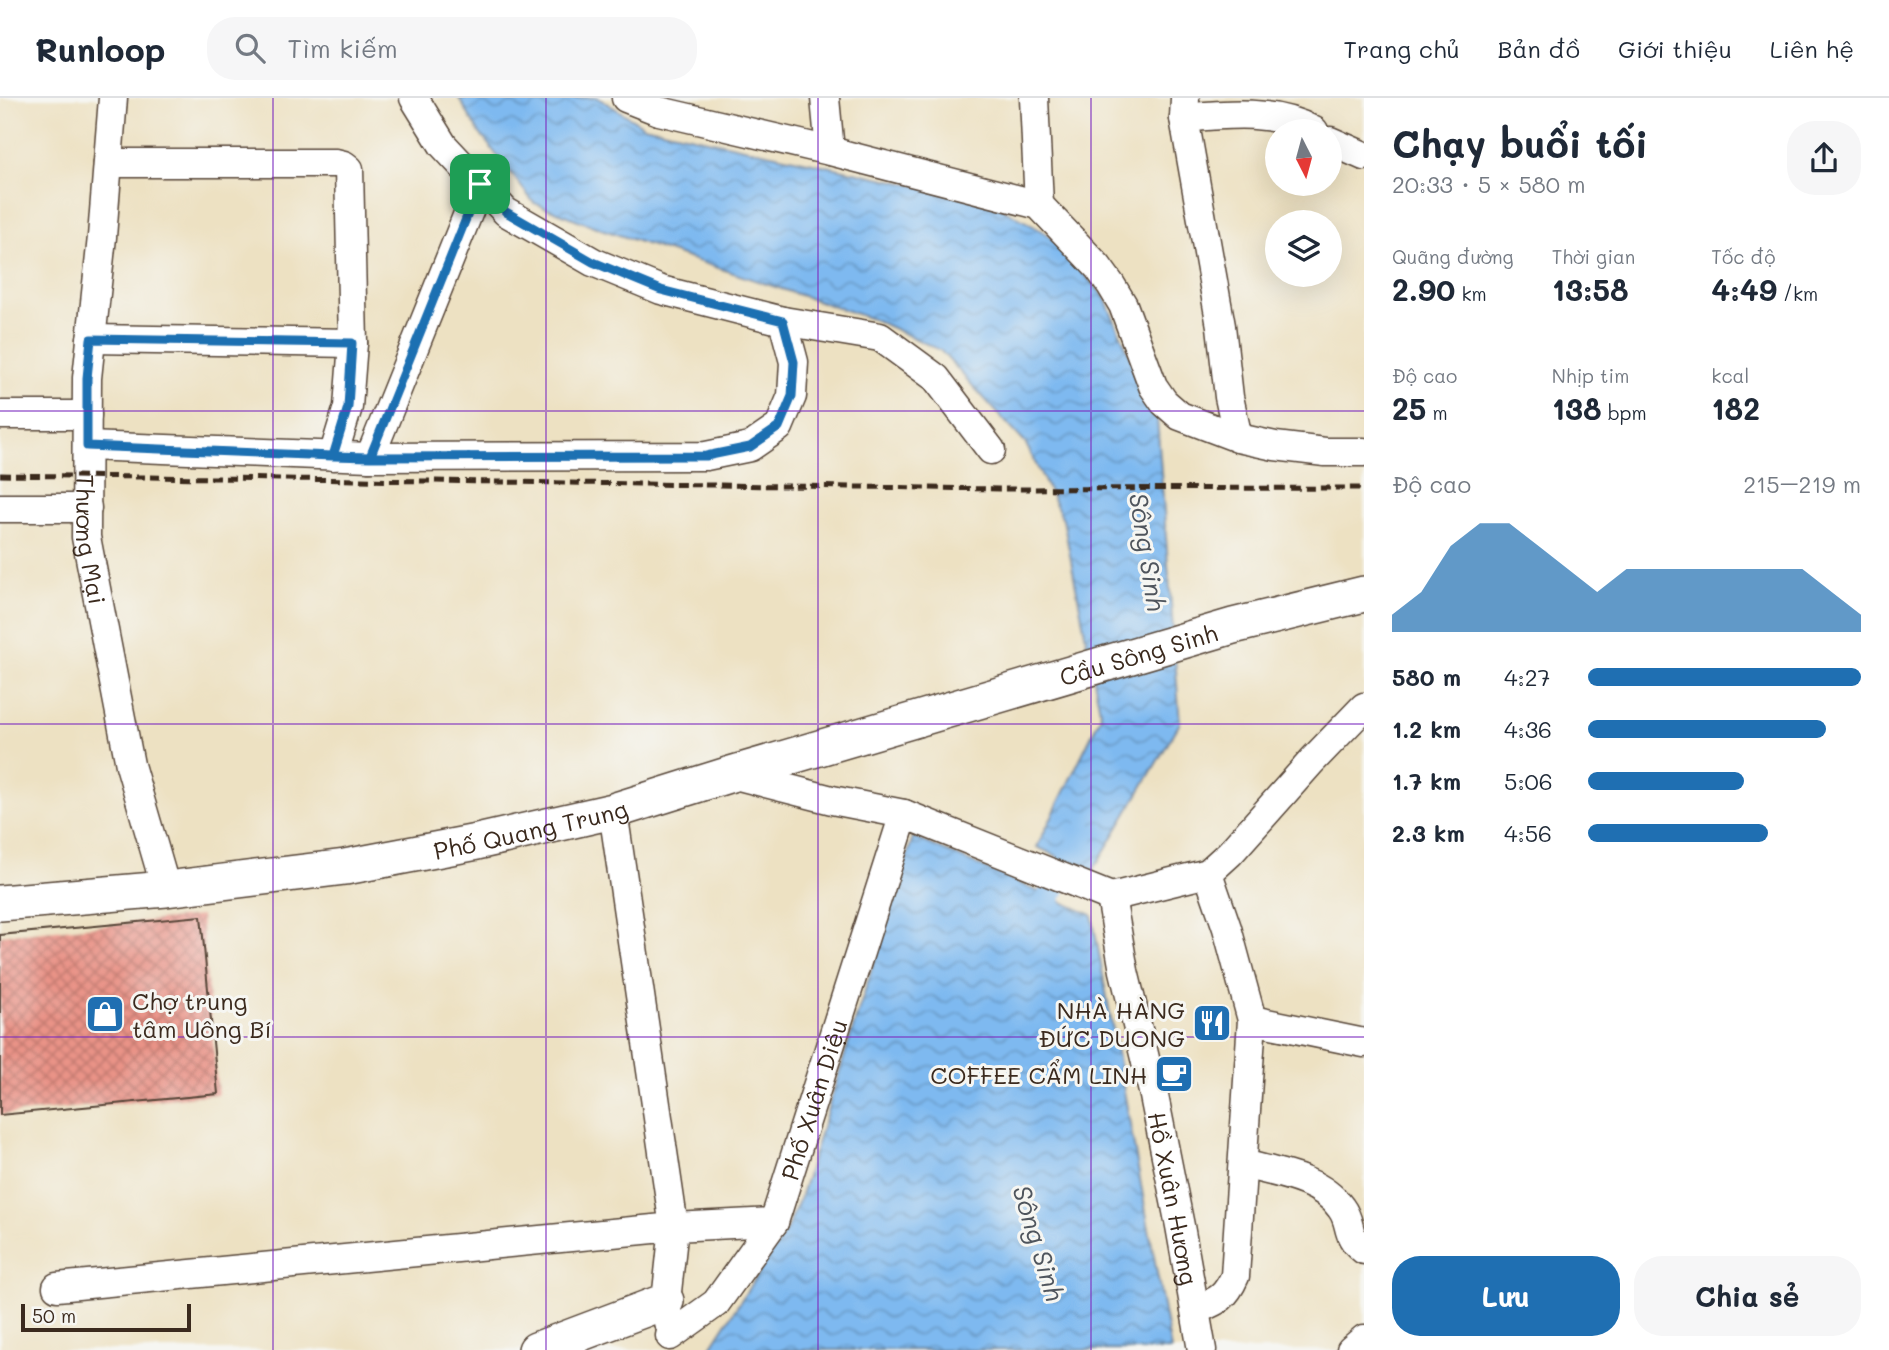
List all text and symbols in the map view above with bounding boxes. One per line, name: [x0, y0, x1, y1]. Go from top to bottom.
search box: [207, 17, 697, 80]
text: Runloop: [35, 27, 165, 70]
icon: search: [231, 29, 269, 67]
text: Tìm kiếm: [287, 31, 398, 65]
text: Trang chủ: [1344, 33, 1460, 64]
text: Bản đồ: [1498, 33, 1580, 64]
text: Giới thiệu: [1618, 33, 1732, 64]
text: Liên hệ: [1770, 33, 1854, 64]
text: Chạy buổi tối: [1392, 118, 1648, 168]
north arrow: [1265, 119, 1342, 196]
map controls: [1265, 119, 1342, 287]
button: share: [1787, 121, 1861, 195]
pin: [450, 154, 510, 214]
icon: arrive: [461, 165, 499, 203]
text: 20:33 · 5 × 580 m: [1392, 169, 1586, 199]
button: layers: [1265, 210, 1342, 287]
text: Quãng đường: [1392, 244, 1514, 269]
text: Thời gian: [1552, 244, 1635, 269]
text: Tốc độ: [1711, 244, 1775, 269]
text: 2.90: [1392, 269, 1455, 309]
text: 13:58: [1552, 269, 1629, 309]
text: 4:49: [1711, 269, 1777, 309]
text: km: [1455, 281, 1487, 306]
text: /km: [1777, 281, 1818, 306]
text: Độ cao: [1392, 363, 1457, 388]
text: Nhịp tim: [1552, 363, 1629, 388]
text: kcal: [1711, 363, 1749, 388]
text: 25: [1392, 388, 1426, 428]
text: 138: [1552, 388, 1602, 428]
text: 182: [1711, 388, 1760, 428]
text: m: [1426, 400, 1448, 425]
text: bpm: [1602, 400, 1647, 425]
text: Độ cao: [1392, 469, 1471, 499]
text: 215–219 m: [1743, 469, 1861, 499]
street label: Thương Mại: [70, 474, 114, 607]
water label: Sông Sinh: [1122, 490, 1174, 614]
street label: Cầu Sông Sinh: [1056, 616, 1221, 692]
text: 580 m: [1392, 662, 1461, 692]
text: 4:27: [1504, 662, 1550, 692]
text: 1.2 km: [1392, 714, 1461, 744]
text: 4:36: [1504, 714, 1552, 744]
text: 1.7 km: [1392, 766, 1461, 796]
text: 5:06: [1504, 766, 1553, 796]
street label: Phố Quang Trung: [431, 792, 631, 865]
text: 2.3 km: [1392, 818, 1465, 848]
text: 4:56: [1504, 818, 1552, 848]
place label: Chợ trung tâm Uông Bí: [132, 985, 272, 1044]
shop icon: Chợ trung tâm Uông Bí: [84, 993, 126, 1035]
place label: NHÀ HÀNG ĐỨC DUONG: [1038, 994, 1185, 1053]
restaurant icon: NHÀ HÀNG ĐỨC DUONG: [1191, 1002, 1233, 1044]
street label: Phố Xuân Diệu: [773, 1015, 853, 1184]
cafe icon: COFFEE CẨM LINH: [1153, 1053, 1195, 1095]
place label: COFFEE CẨM LINH: [930, 1059, 1147, 1090]
street label: Hồ Xuân Hương: [1142, 1109, 1206, 1287]
water label: Sông Sinh: [1005, 1181, 1073, 1305]
button: Lưu: [1392, 1256, 1620, 1336]
button: Chia sẻ: [1634, 1256, 1861, 1336]
scale bar: [21, 1301, 191, 1333]
text: 50 m: [32, 1303, 76, 1328]

